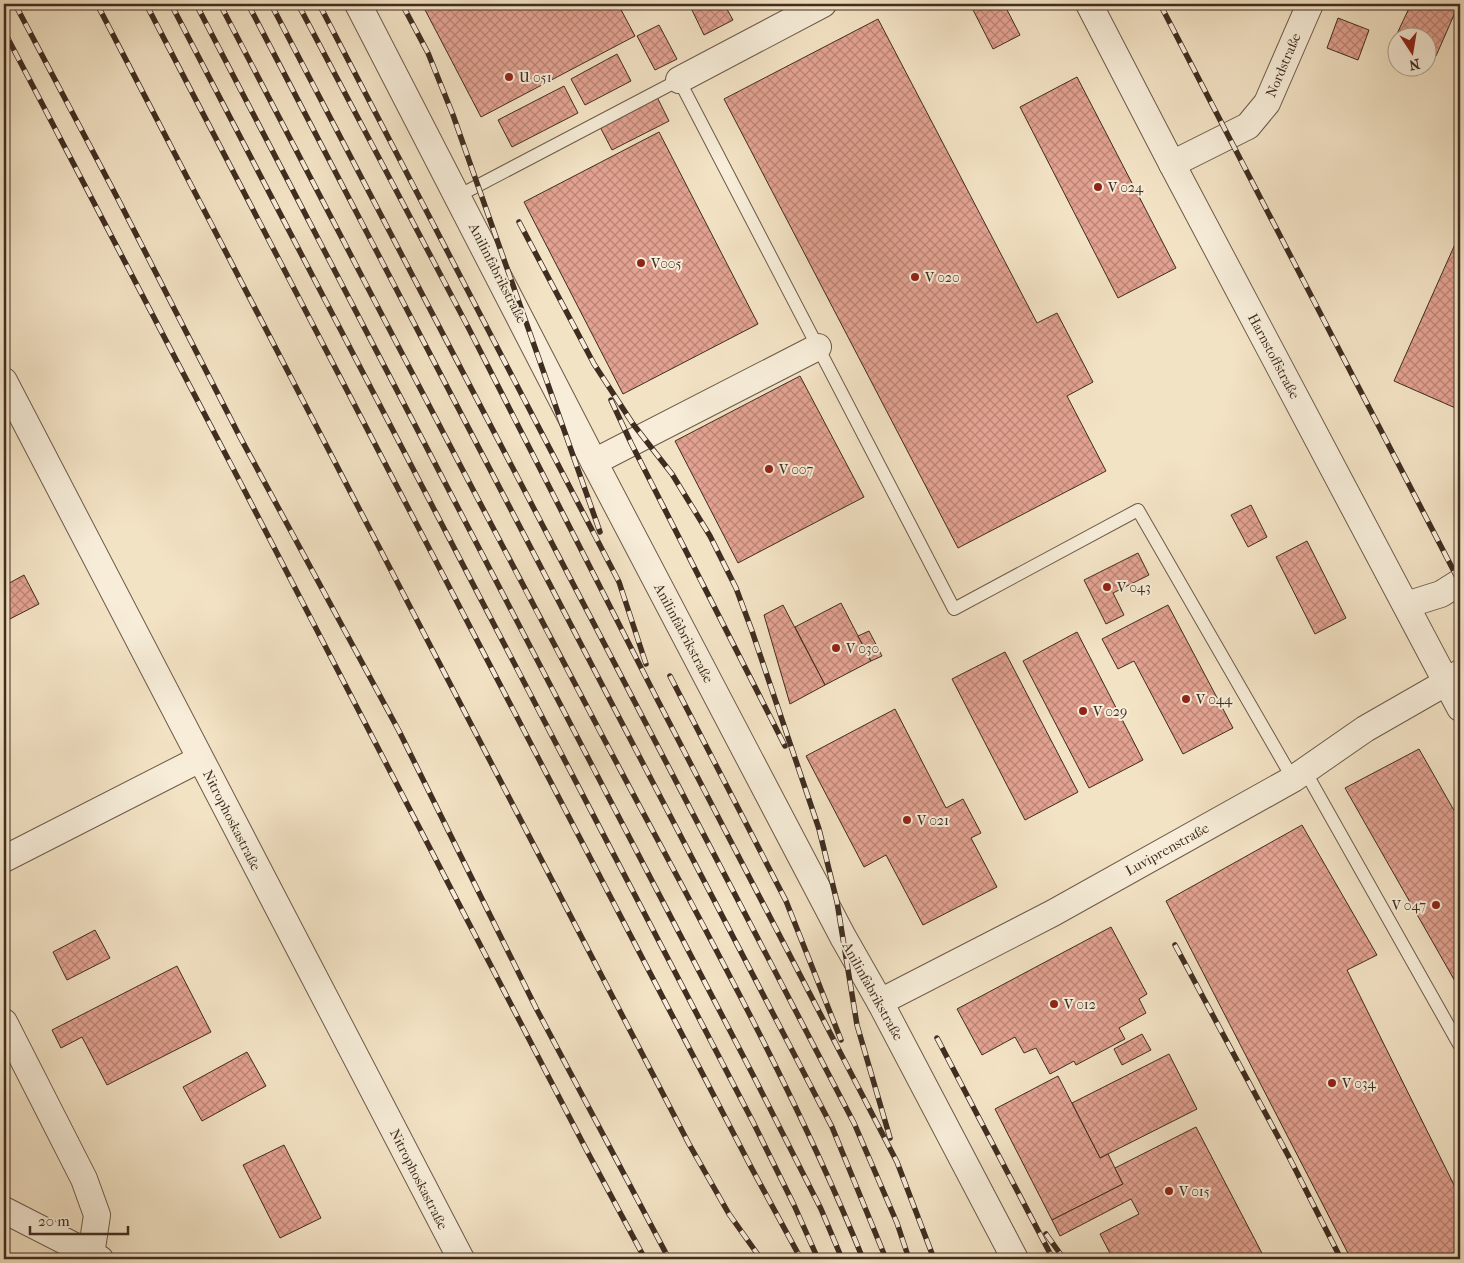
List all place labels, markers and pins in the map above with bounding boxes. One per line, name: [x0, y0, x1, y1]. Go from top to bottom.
place label: U 051: [519, 69, 552, 86]
marker: U 051: [503, 71, 515, 83]
place label: V 024: [1107, 179, 1144, 196]
marker: V 024: [1092, 181, 1104, 193]
place label: V005: [650, 255, 682, 272]
marker: V005: [635, 257, 647, 269]
place label: V 020: [924, 269, 960, 286]
marker: V 020: [909, 271, 921, 283]
place label: V 007: [778, 461, 814, 478]
marker: V 007: [763, 463, 775, 475]
place label: V 043: [1116, 579, 1151, 596]
marker: V 043: [1101, 581, 1113, 593]
place label: V 030: [845, 640, 879, 657]
marker: V 030: [830, 642, 842, 654]
place label: V 044: [1195, 691, 1233, 708]
marker: V 044: [1180, 693, 1192, 705]
place label: V 029: [1092, 703, 1127, 720]
marker: V 029: [1077, 705, 1089, 717]
place label: V 021: [916, 812, 949, 829]
marker: V 021: [901, 814, 913, 826]
place label: V 047: [1391, 897, 1426, 914]
marker: V 047: [1430, 899, 1442, 911]
place label: V 012: [1063, 996, 1096, 1013]
marker: V 012: [1048, 998, 1060, 1010]
place label: V 034: [1341, 1075, 1377, 1092]
marker: V 034: [1326, 1077, 1338, 1089]
place label: V 015: [1178, 1183, 1210, 1200]
marker: V 015: [1163, 1185, 1175, 1197]

